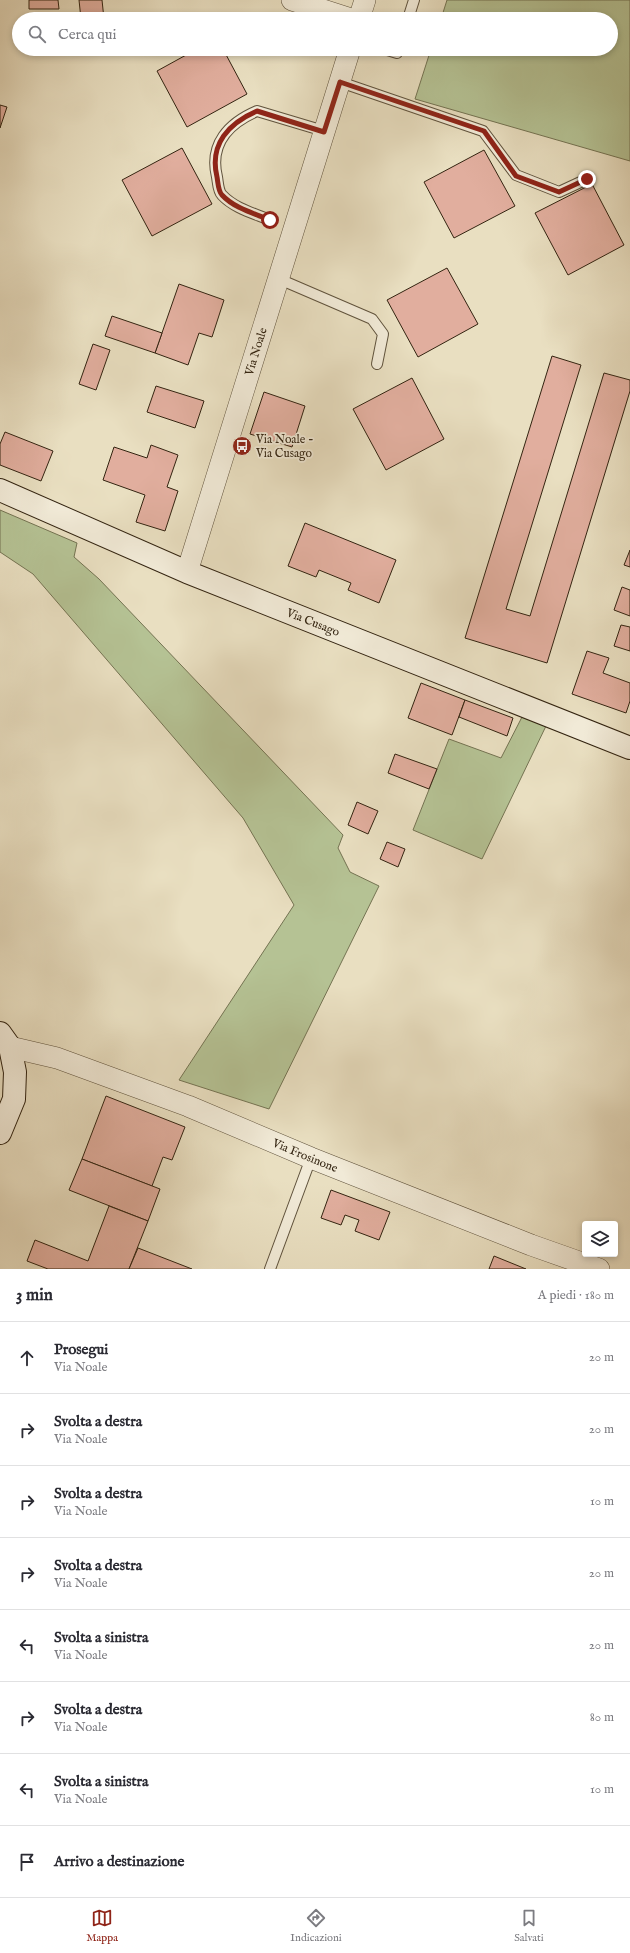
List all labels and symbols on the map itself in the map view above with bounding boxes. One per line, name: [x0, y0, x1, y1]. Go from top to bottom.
route end: [578, 170, 596, 188]
route start: [261, 211, 279, 229]
street label: Via Noale: [241, 325, 271, 378]
place label: Via Noale - Via Cusago: [255, 432, 314, 461]
bus stop icon: Via Noale - Via Cusago: [231, 435, 253, 457]
street label: Via Cusago: [283, 605, 342, 640]
street label: Via Frosinone: [269, 1135, 340, 1176]

